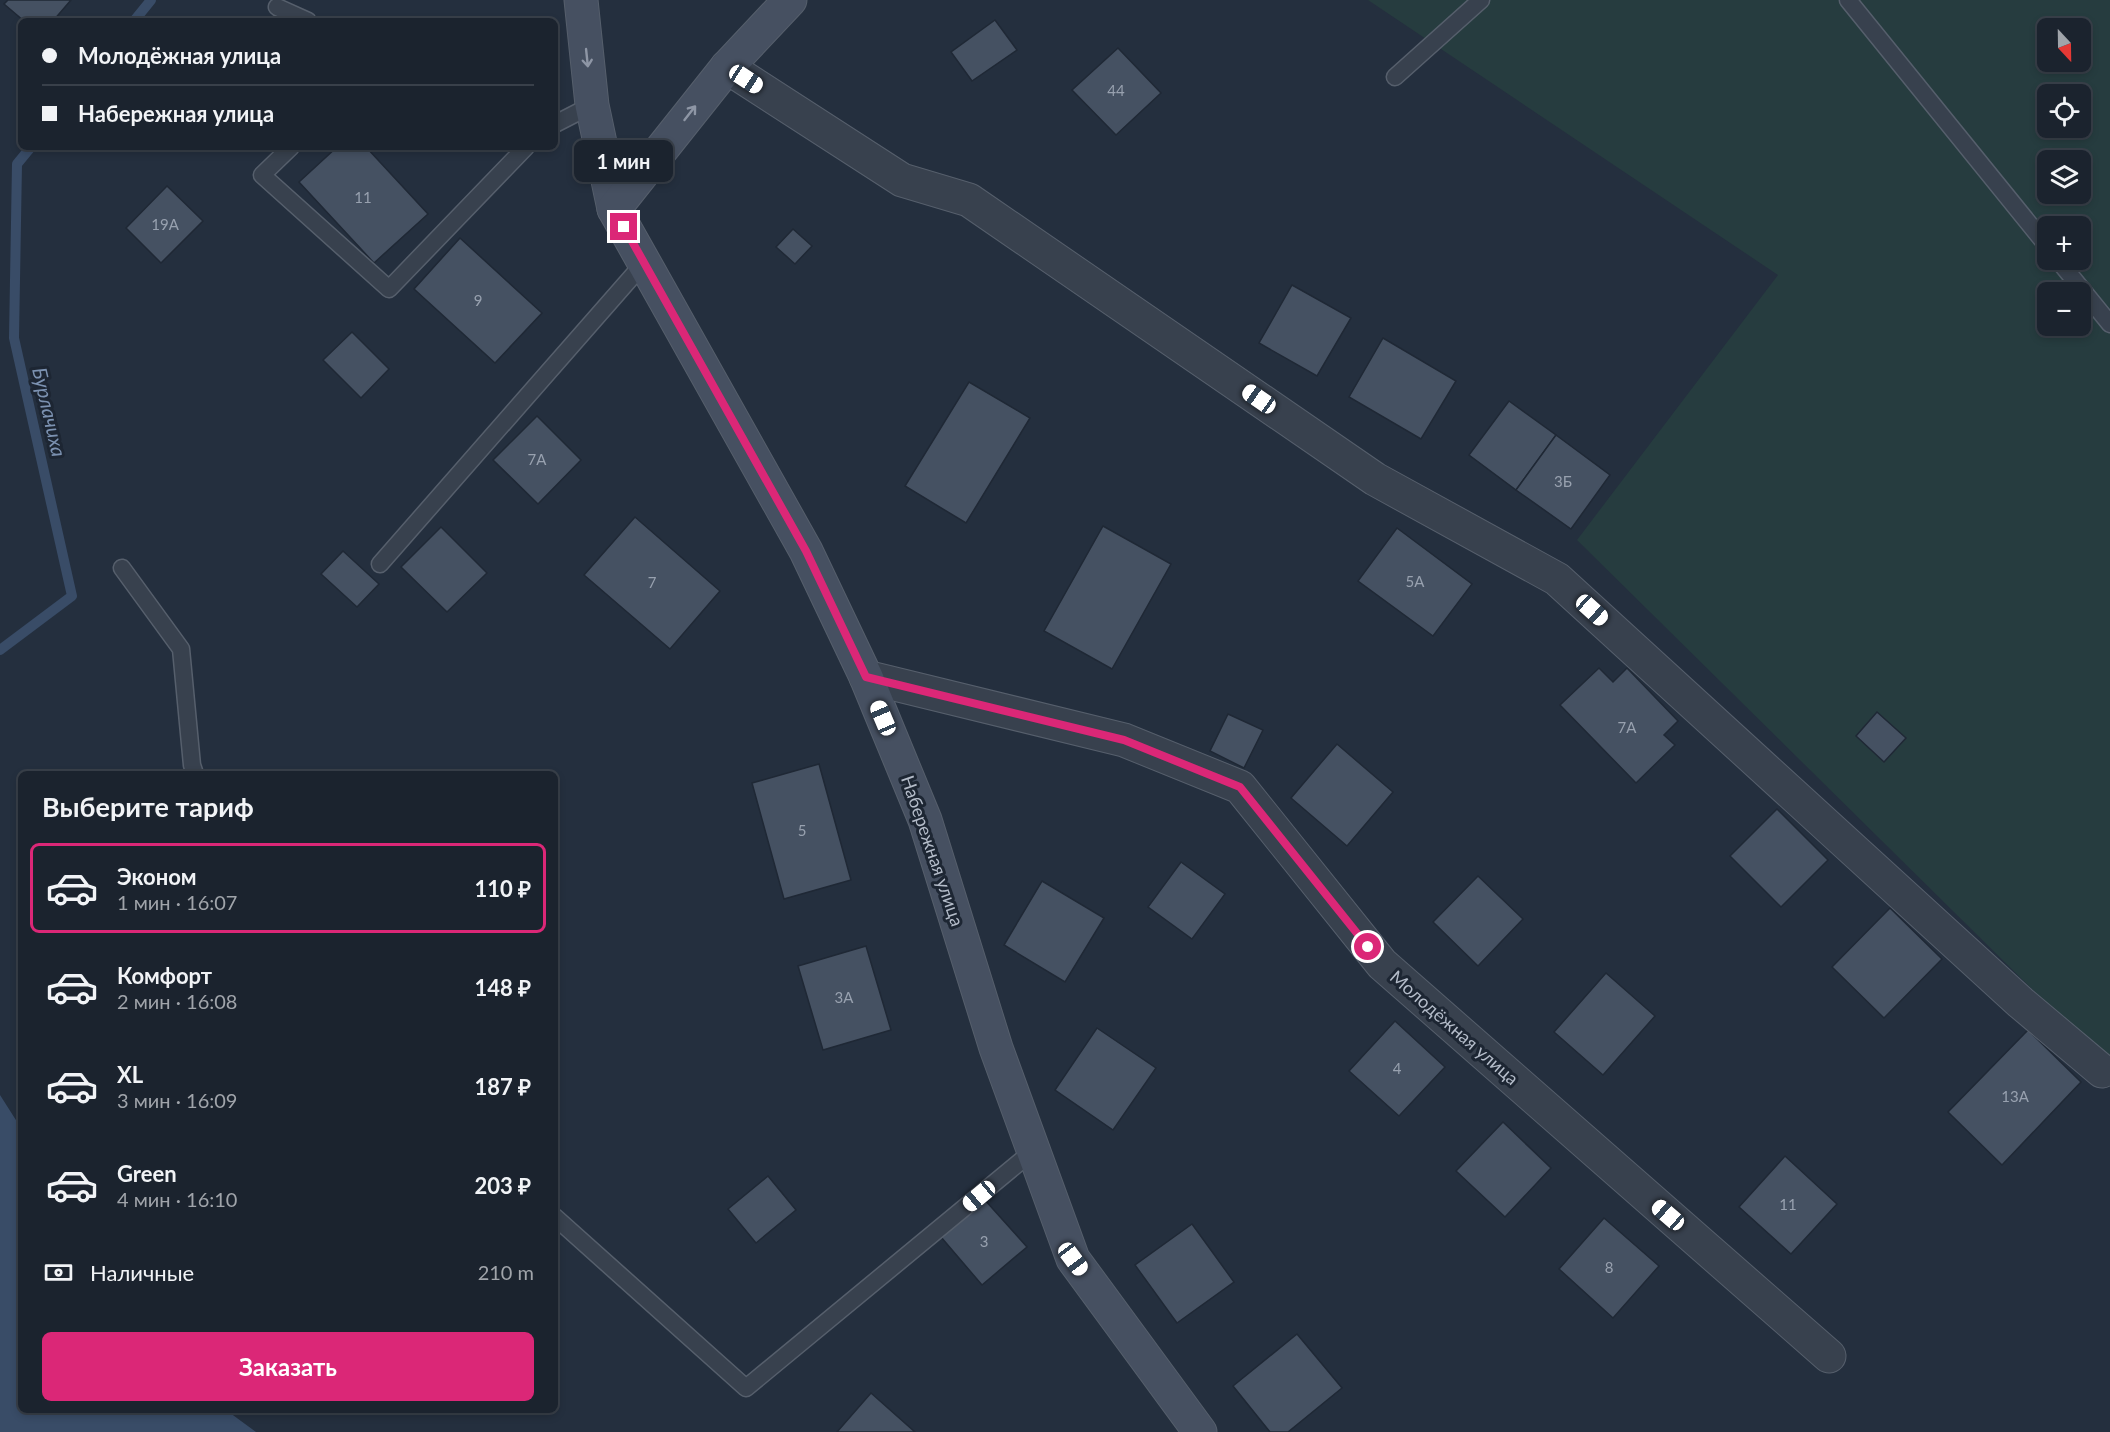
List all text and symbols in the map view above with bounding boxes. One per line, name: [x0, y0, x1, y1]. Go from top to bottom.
north arrow: [2037, 18, 2091, 72]
map controls: [2037, 18, 2091, 336]
text: Молодёжная улица: [78, 42, 281, 69]
one-way arrow: [582, 48, 593, 68]
car: [726, 62, 766, 96]
house number: 44: [1107, 81, 1125, 99]
button: locate: [2037, 84, 2091, 138]
text: Набережная улица: [78, 100, 274, 127]
one-way arrow: [683, 106, 696, 122]
callout: 1 мин: [574, 140, 674, 182]
text: 1 мин: [597, 149, 650, 173]
button: layers: [2037, 150, 2091, 204]
house number: 11: [354, 188, 372, 206]
route end: [610, 213, 637, 240]
house number: 19А: [151, 215, 180, 233]
button: +: [2037, 216, 2091, 270]
button: −: [2037, 282, 2091, 336]
house number: 9: [474, 291, 482, 309]
water label: Бурлачиха: [28, 365, 72, 459]
car: [1239, 381, 1279, 417]
house number: 7А: [528, 450, 547, 468]
house number: 3Б: [1554, 472, 1572, 490]
house number: 5А: [1406, 572, 1425, 590]
house number: 7: [648, 573, 657, 591]
car: [1573, 591, 1611, 629]
car: [868, 698, 898, 738]
house number: 7А: [1618, 718, 1637, 736]
street label: Набережная улица: [897, 772, 969, 929]
text: Выберите тариф: [42, 790, 254, 823]
house number: 5: [798, 821, 806, 839]
icon: car: [45, 861, 99, 915]
text: Эконом: [117, 863, 197, 890]
text: 110 ₽: [475, 875, 531, 902]
text: 1 мин · 16:07: [117, 890, 237, 914]
route start: [1354, 933, 1381, 960]
icon: car: [45, 960, 99, 1014]
text: Комфорт: [117, 962, 212, 989]
street label: Молодёжная улица: [1386, 965, 1523, 1089]
text: 148 ₽: [475, 974, 531, 1001]
house number: 3А: [835, 988, 854, 1006]
text: 2 мин · 16:08: [117, 989, 237, 1013]
icon: car: [45, 1059, 99, 1113]
house number: 4: [1393, 1059, 1402, 1077]
text: XL: [117, 1061, 143, 1088]
text: 187 ₽: [475, 1073, 531, 1100]
house number: 13А: [2001, 1087, 2030, 1105]
text: 3 мин · 16:09: [117, 1088, 237, 1112]
icon: car: [45, 1158, 99, 1212]
text: Green: [117, 1160, 177, 1187]
text: 203 ₽: [475, 1172, 531, 1199]
car: [959, 1178, 999, 1214]
text: 4 мин · 16:10: [117, 1187, 237, 1211]
house number: 11: [1779, 1195, 1797, 1213]
car: [1649, 1196, 1687, 1234]
house number: 3: [980, 1232, 988, 1250]
car: [1055, 1239, 1091, 1279]
icon: cash: [42, 1256, 75, 1289]
house number: 8: [1605, 1258, 1613, 1276]
text: Наличные: [90, 1259, 194, 1286]
text: 210 m: [478, 1260, 534, 1284]
button: Заказать: [42, 1332, 534, 1401]

